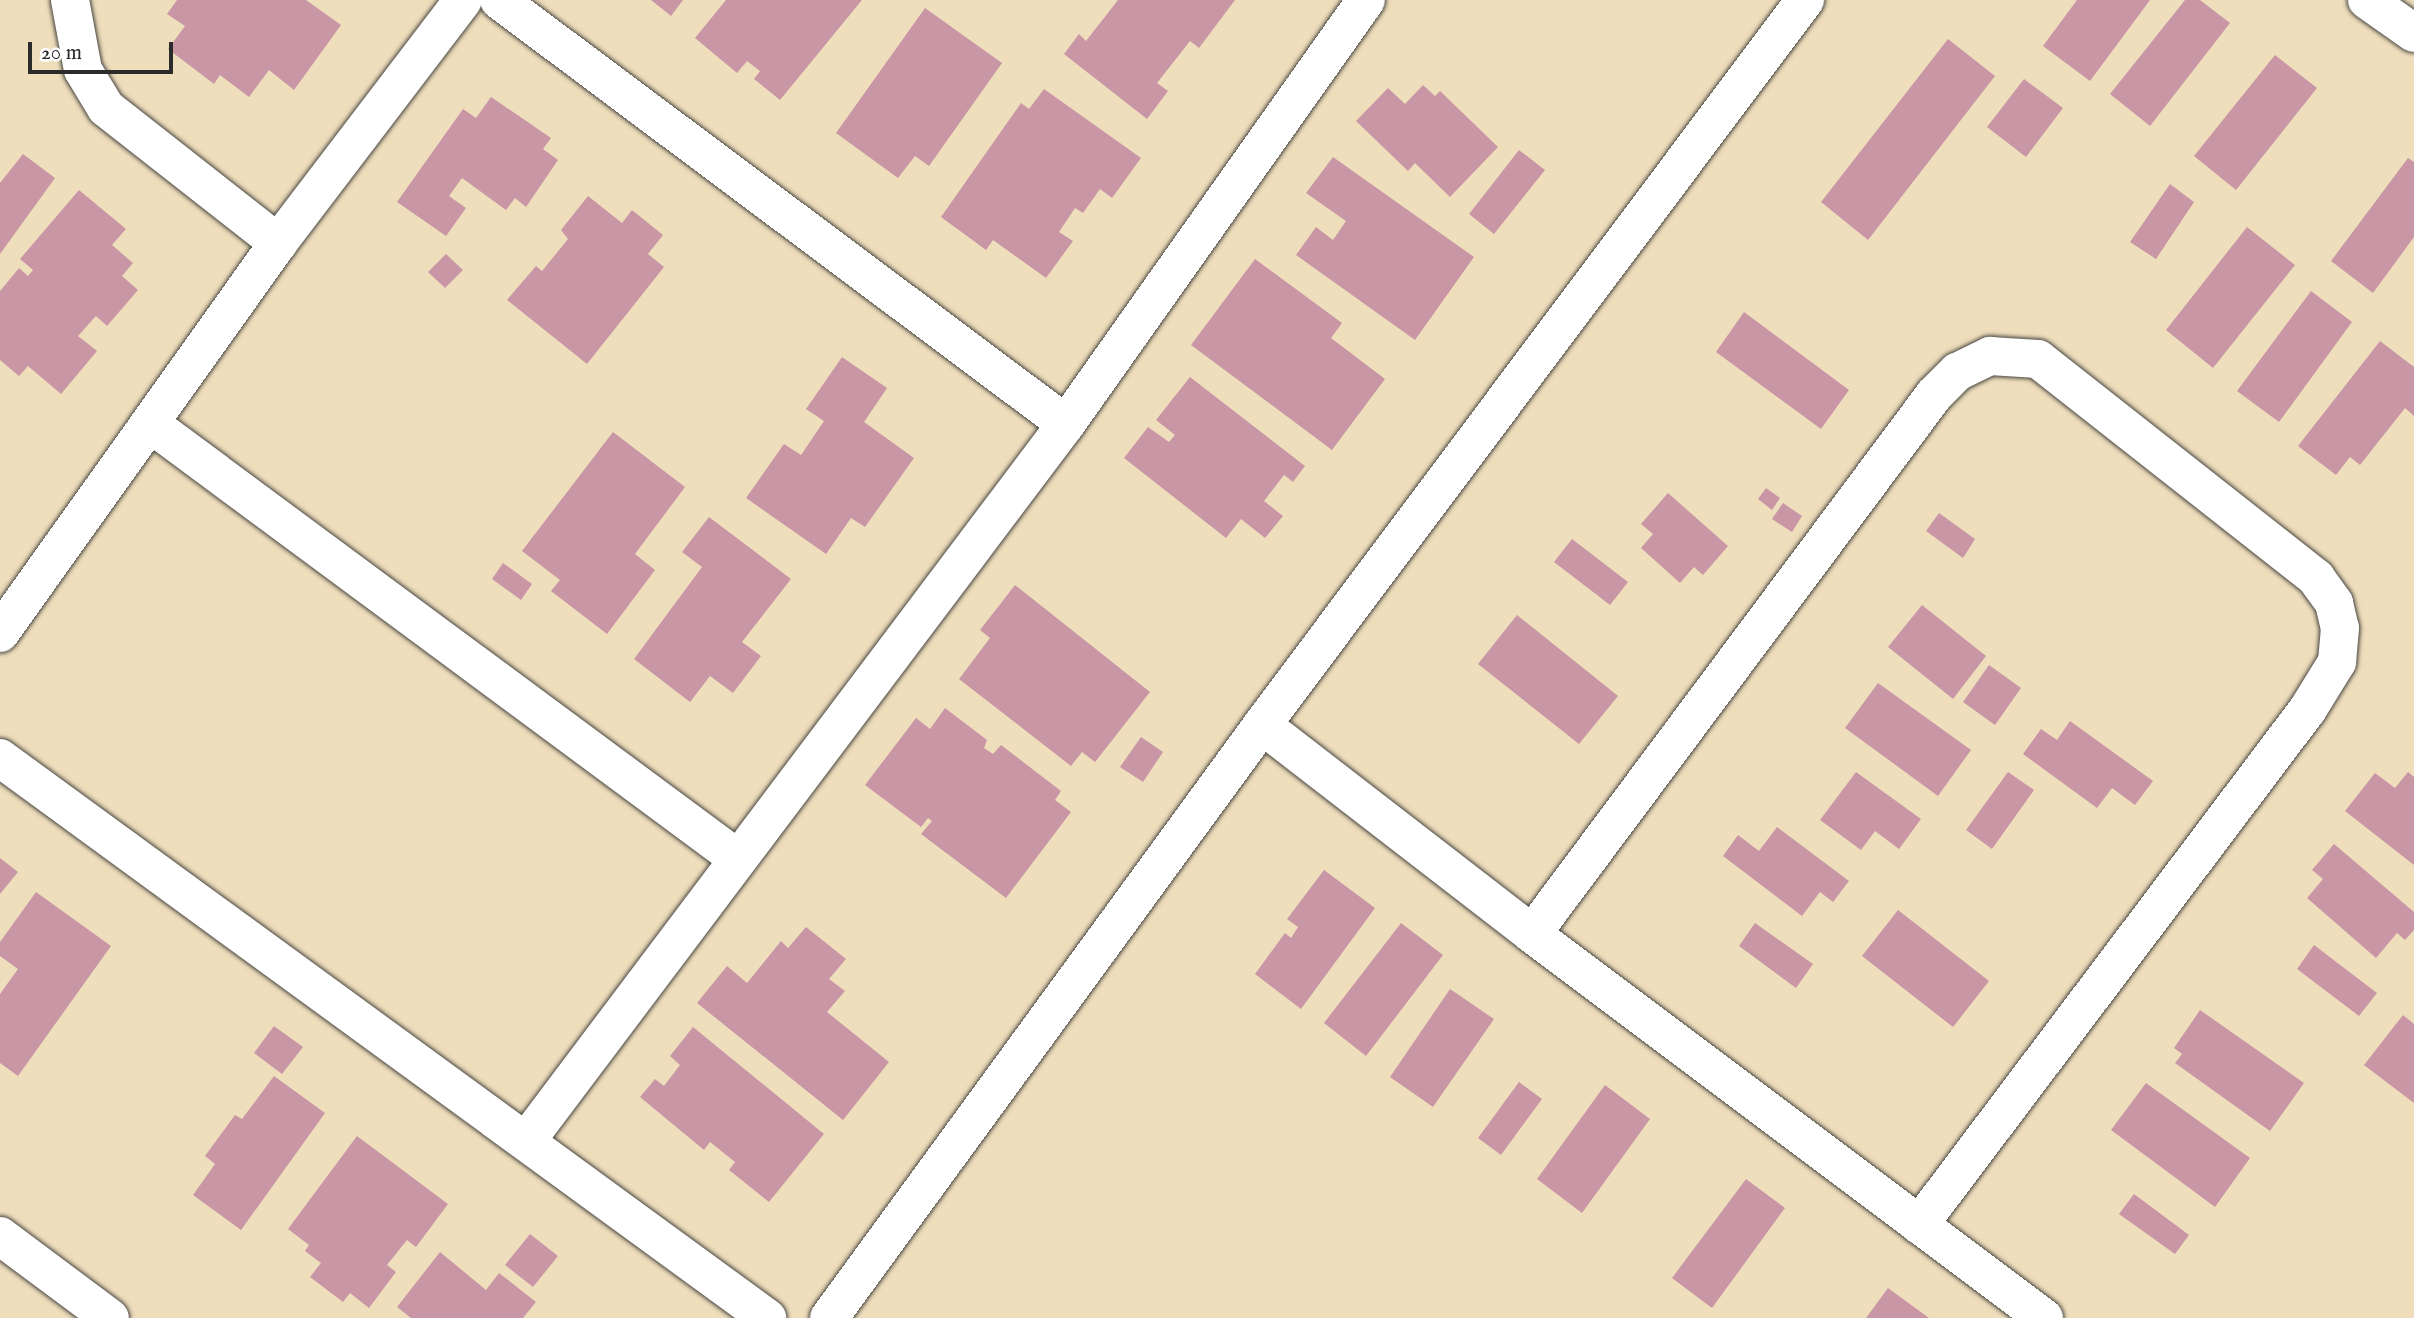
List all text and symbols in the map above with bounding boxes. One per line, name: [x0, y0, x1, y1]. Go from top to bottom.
scale bar: [32, 28, 177, 72]
text: 20 m: [41, 40, 82, 67]

